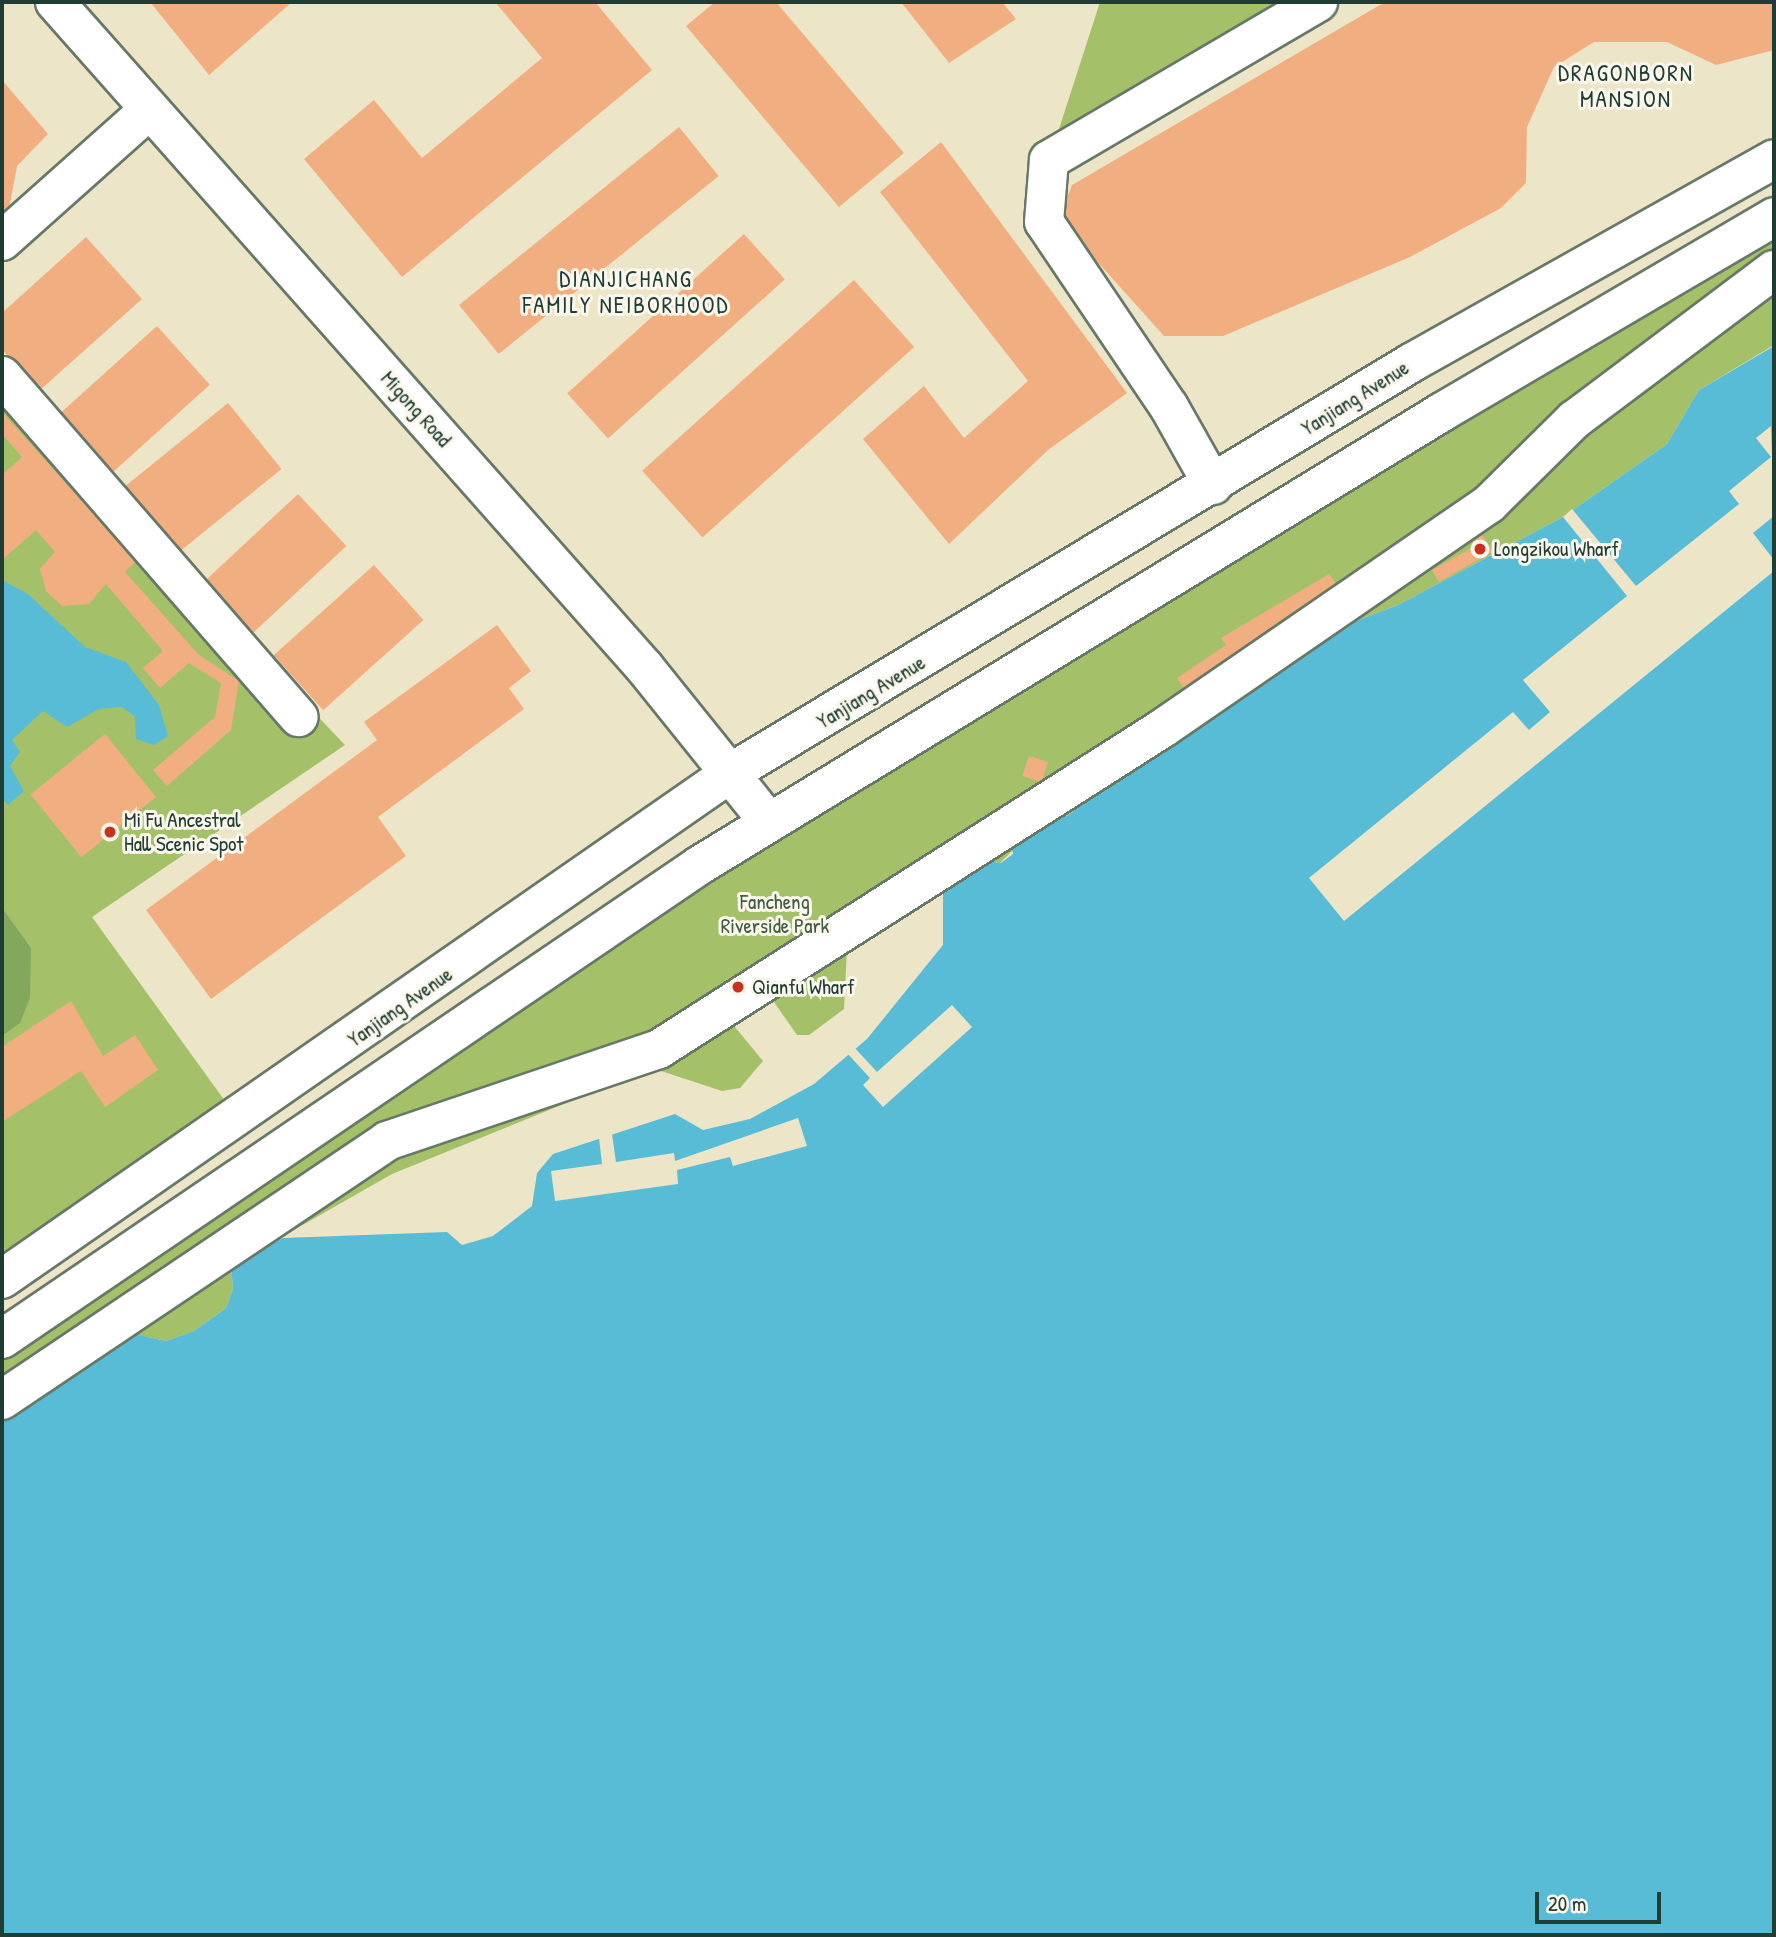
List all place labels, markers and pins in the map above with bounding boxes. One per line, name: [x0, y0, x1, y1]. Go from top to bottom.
place label: Longzikou Wharf: [1494, 536, 1619, 562]
marker: Longzikou Wharf: [1472, 541, 1488, 557]
place label: Mi Fu Ancestral Hall Scenic Spot: [124, 807, 244, 857]
marker: Mi Fu Ancestral Hall Scenic Spot: [102, 824, 118, 840]
place label: Qianfu Wharf: [752, 974, 855, 1000]
marker: Qianfu Wharf: [730, 979, 746, 995]

